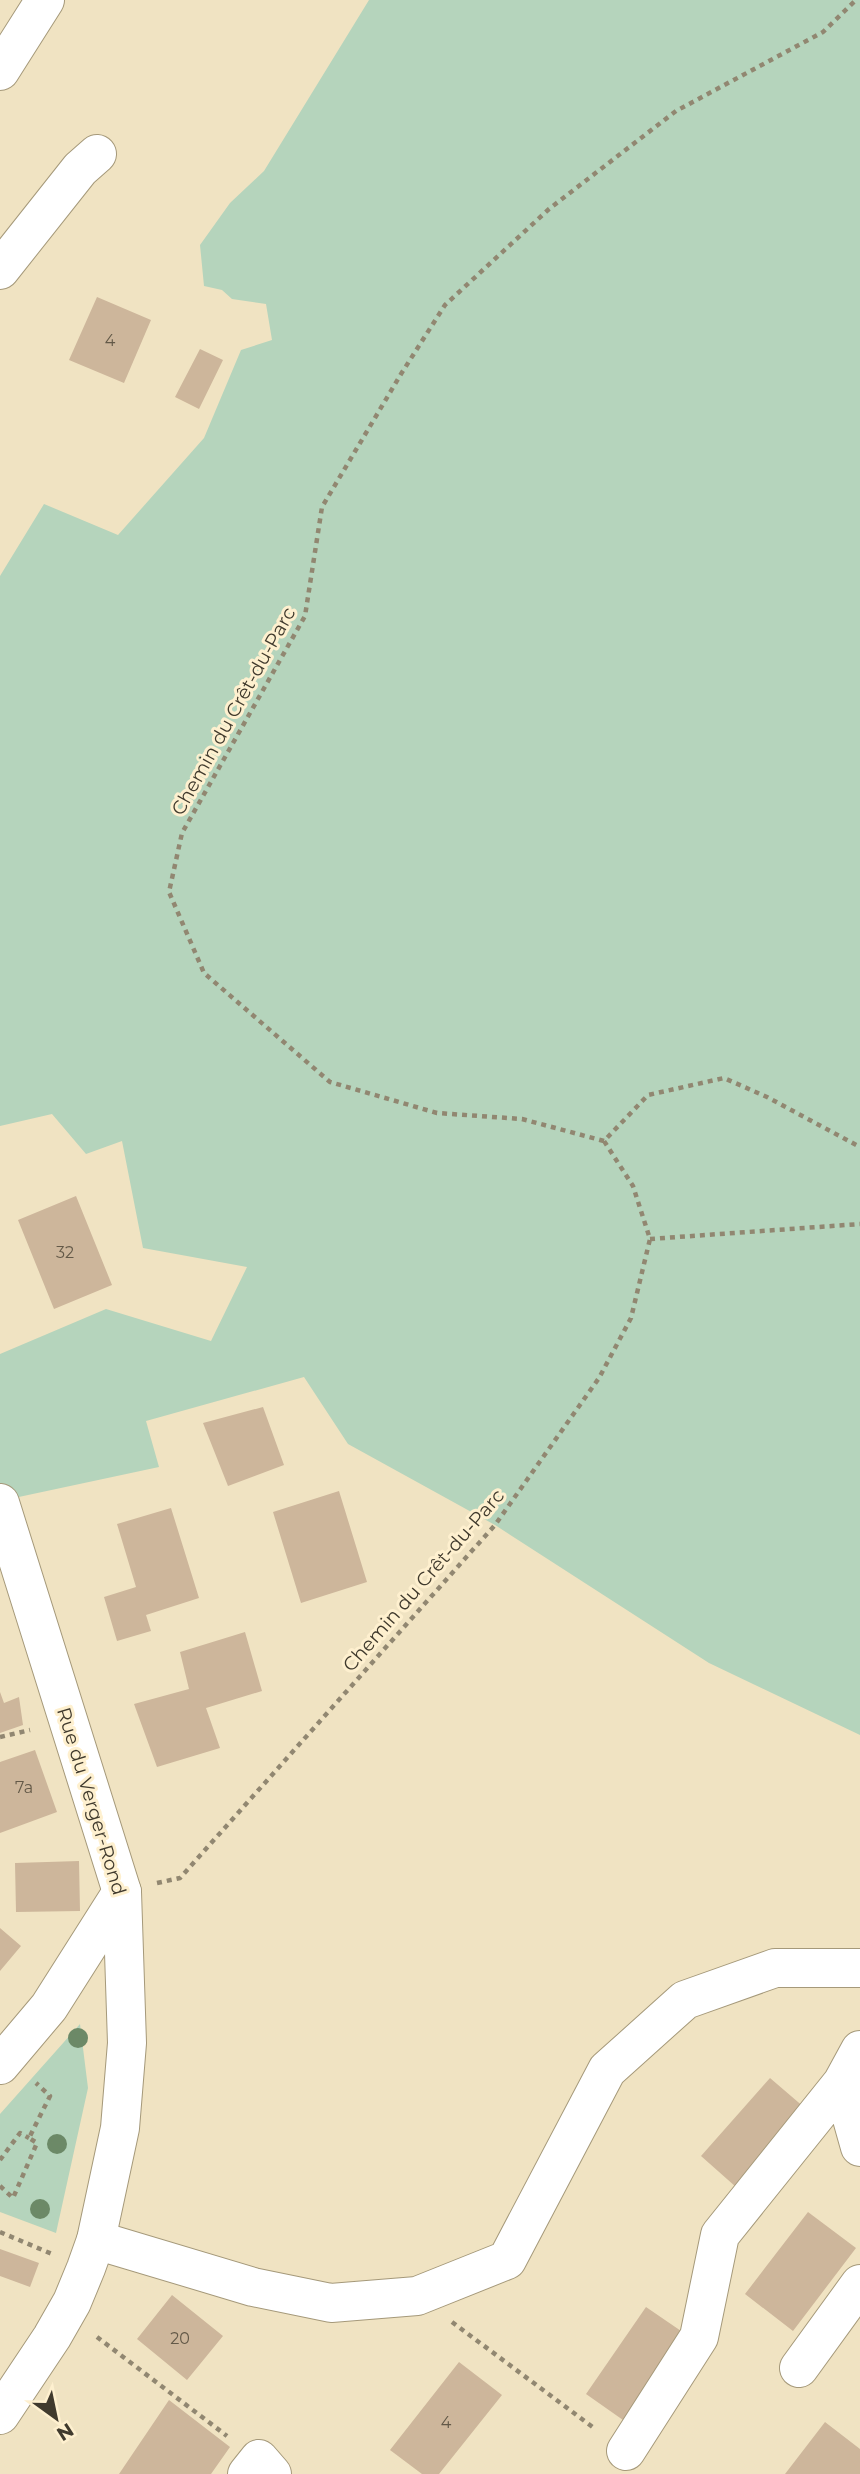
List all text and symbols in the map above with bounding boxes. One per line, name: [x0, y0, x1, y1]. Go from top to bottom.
house number: 4: [105, 331, 116, 350]
street label: Chemin du Crêt-du-Parc: [167, 603, 300, 819]
house number: 32: [56, 1243, 74, 1262]
street label: Chemin du Crêt-du-Parc: [338, 1484, 509, 1676]
street label: Rue du Verger-Rond: [52, 1704, 131, 1898]
house number: 7a: [15, 1778, 33, 1797]
house number: 20: [170, 2329, 190, 2348]
north arrow: [21, 2383, 91, 2453]
house number: 4: [441, 2413, 452, 2432]
text: N: [52, 2418, 78, 2446]

